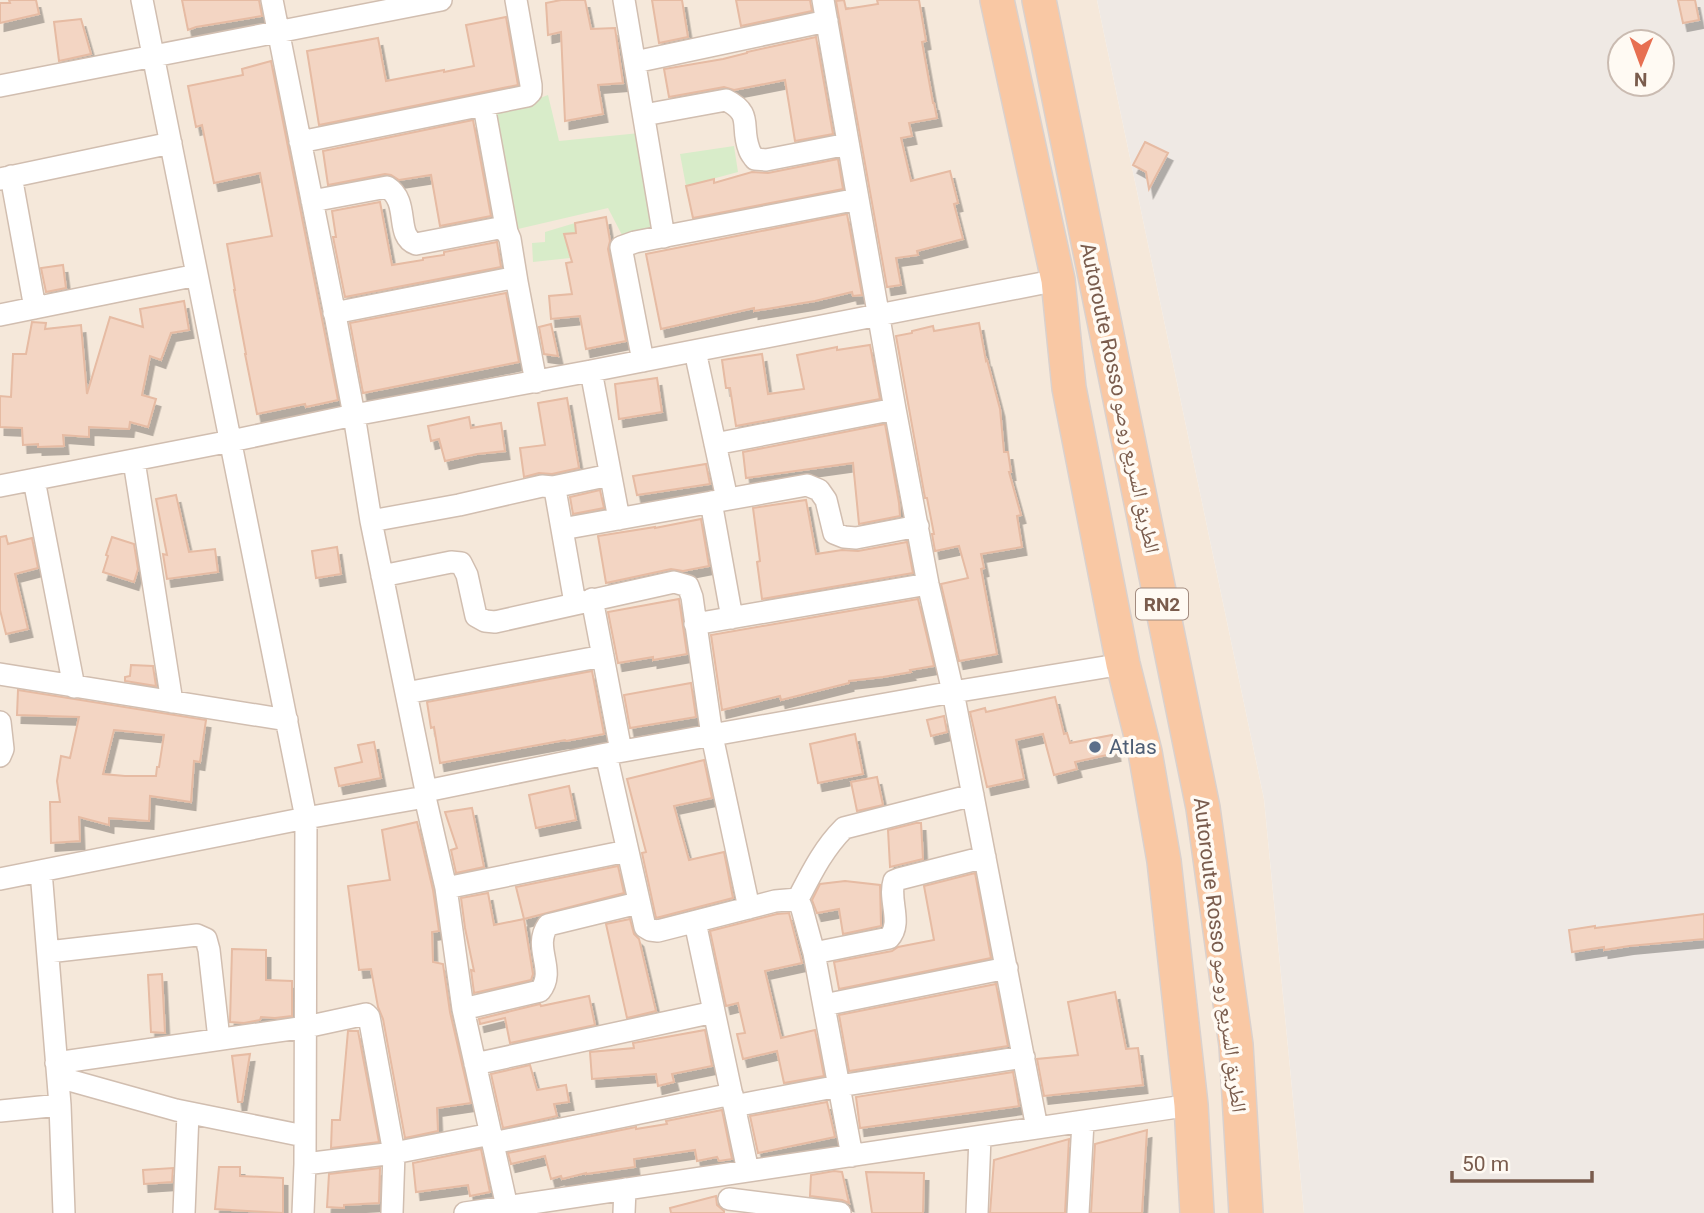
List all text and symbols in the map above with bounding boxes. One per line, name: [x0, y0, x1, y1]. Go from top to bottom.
north arrow: [1606, 28, 1676, 98]
text: N: [1634, 68, 1648, 91]
street label: Autoroute Rosso الطريق السريع روصو: [1074, 241, 1165, 556]
road number: RN2: [1136, 589, 1188, 620]
place label: Atlas: [1109, 735, 1157, 759]
marker: Atlas: [1087, 739, 1103, 755]
street label: Autoroute Rosso الطريق السريع روصو: [1188, 796, 1251, 1114]
scale bar: [1452, 1140, 1592, 1184]
text: 50 m: [1462, 1152, 1509, 1176]

